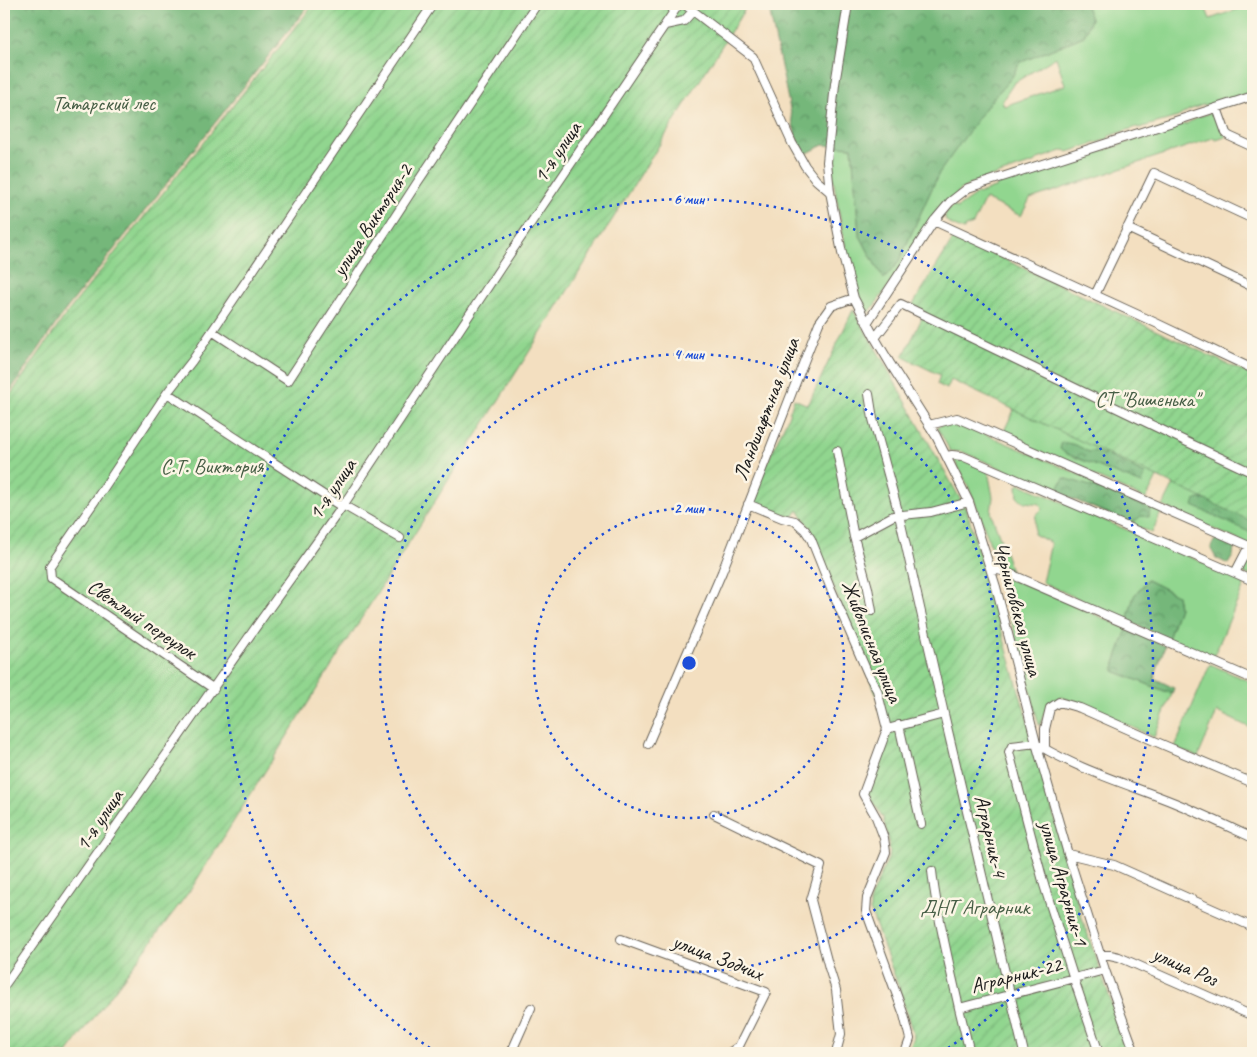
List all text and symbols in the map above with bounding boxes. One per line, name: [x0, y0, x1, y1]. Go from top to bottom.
park label: Татарский лес: [53, 90, 157, 116]
street label: 1-я улица: [527, 115, 588, 188]
street label: улица Виктория-2: [325, 158, 419, 283]
text: 6 мин: [674, 190, 706, 209]
street label: Ландшафтная улица: [727, 332, 806, 484]
text: 4 мин: [674, 345, 706, 364]
park label: СТ "Вишенька": [1095, 386, 1203, 412]
street label: 1-я улица: [302, 452, 363, 525]
park label: С.Т. Виктория: [161, 453, 265, 479]
text: 2 мин: [674, 499, 706, 518]
street label: Черниговская улица: [988, 539, 1049, 680]
street label: Светлый переулок: [83, 573, 203, 666]
street label: Живописная улица: [836, 576, 909, 707]
centre of rings: [680, 654, 698, 672]
street label: 1-я улица: [69, 783, 130, 856]
street label: Аграрник-4: [969, 792, 1014, 882]
street label: улица Аграрник-1: [1033, 816, 1095, 950]
park label: ДНТ Аграрник: [921, 894, 1032, 920]
street label: улица Зодчих: [667, 927, 768, 987]
street label: улица Роз: [1147, 940, 1223, 993]
street label: Аграрник-22: [968, 951, 1066, 999]

